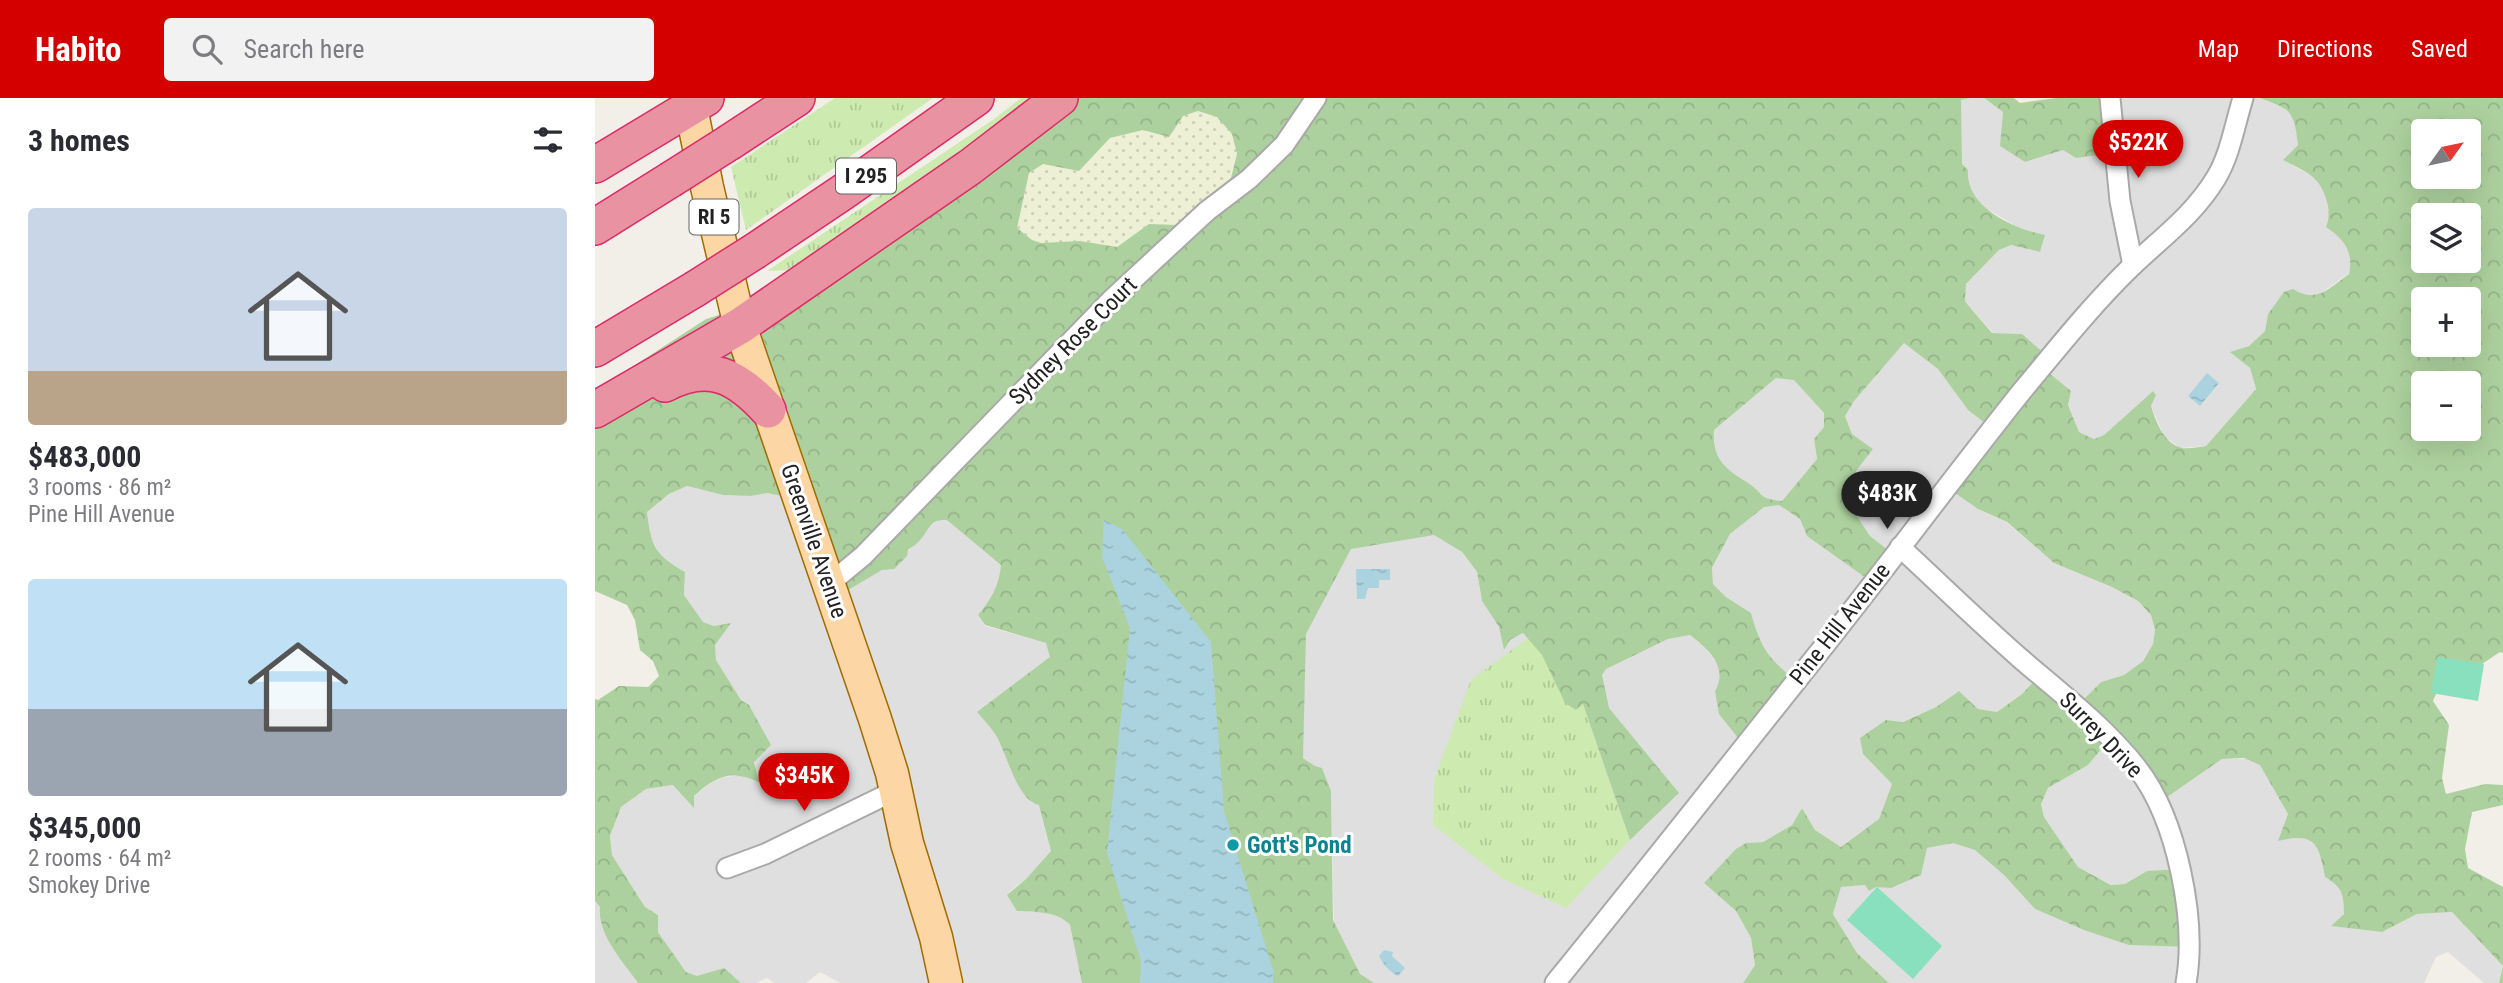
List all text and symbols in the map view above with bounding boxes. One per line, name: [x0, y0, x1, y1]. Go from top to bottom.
search box: [164, 18, 654, 81]
text: Habito: [35, 30, 122, 69]
icon: search: [188, 30, 226, 68]
text: Search here: [244, 34, 364, 64]
text: Map: [2198, 35, 2239, 63]
text: Directions: [2277, 35, 2373, 63]
text: Saved: [2411, 35, 2468, 63]
north arrow: [2411, 119, 2481, 189]
map controls: [2411, 119, 2481, 441]
pin: $522K: [2089, 120, 2187, 180]
icon: filters: [529, 121, 567, 159]
text: 3 homes: [28, 123, 130, 158]
text: $522K: [2108, 129, 2168, 156]
road number: I 295: [836, 158, 896, 194]
road number: RI 5: [689, 200, 739, 234]
button: layers: [2411, 203, 2481, 273]
icon: home: [235, 253, 361, 379]
street label: Sydney Rose Court: [1003, 271, 1143, 411]
button: +: [2411, 287, 2481, 357]
button: −: [2411, 371, 2481, 441]
text: $483,000: [28, 439, 141, 474]
street label: Greenville Avenue: [775, 460, 853, 622]
pin: $483K: [1838, 472, 1936, 531]
text: 3 rooms · 86 m²: [28, 474, 171, 501]
text: $483K: [1857, 480, 1917, 507]
text: Pine Hill Avenue: [28, 501, 175, 528]
street label: Pine Hill Avenue: [1784, 558, 1896, 690]
icon: home: [235, 624, 361, 750]
street label: Surrey Drive: [2054, 687, 2148, 783]
pin: $345K: [755, 754, 853, 813]
text: $345K: [774, 762, 834, 789]
text: $345,000: [28, 810, 141, 845]
place label: Gott's Pond: [1247, 832, 1352, 859]
marker: Gott's Pond: [1225, 837, 1241, 853]
text: 2 rooms · 64 m²: [28, 845, 171, 872]
text: Smokey Drive: [28, 872, 150, 899]

